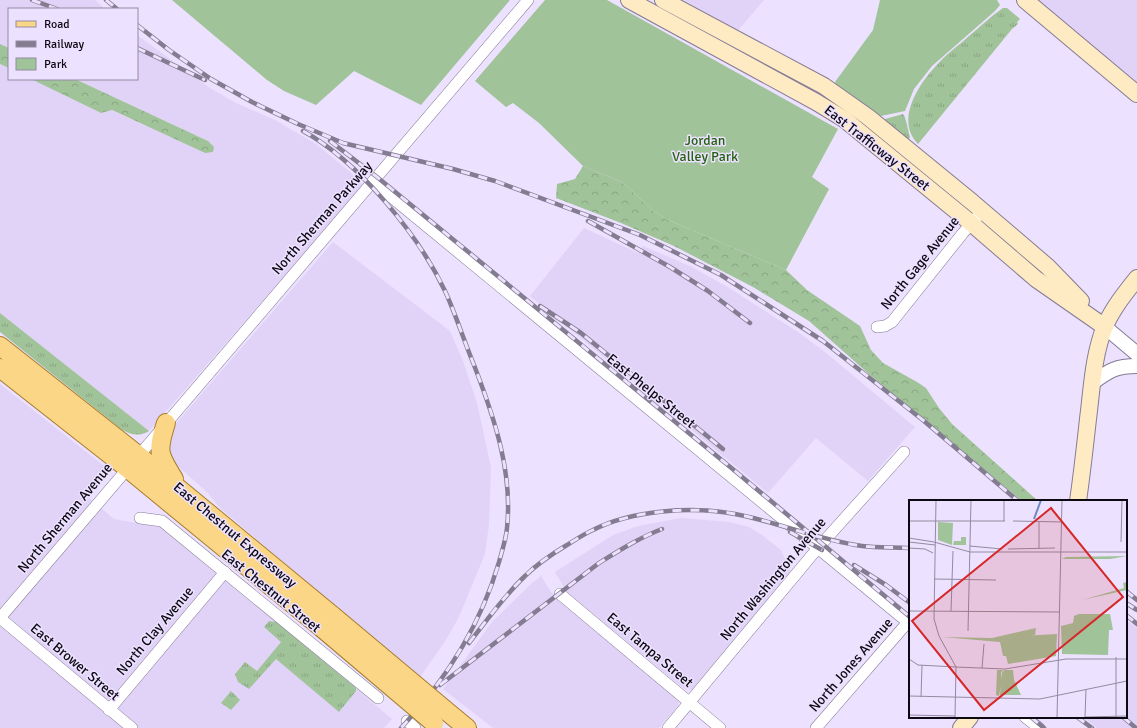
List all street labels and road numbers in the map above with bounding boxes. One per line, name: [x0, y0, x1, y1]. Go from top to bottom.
street label: East Trafficway Street: [821, 101, 933, 195]
street label: North Sherman Parkway: [268, 157, 376, 278]
street label: North Gage Avenue: [877, 213, 963, 313]
street label: East Phelps Street: [603, 350, 699, 432]
street label: North Sherman Avenue: [14, 460, 116, 576]
street label: East Chestnut Expressway: [170, 478, 300, 592]
street label: North Washington Avenue: [717, 514, 829, 644]
street label: East Chestnut Street: [218, 546, 324, 636]
street label: North Clay Avenue: [113, 583, 197, 679]
street label: East Tampa Street: [603, 609, 697, 691]
street label: North Jones Avenue: [806, 615, 896, 715]
street label: East Brower Street: [27, 620, 123, 704]

